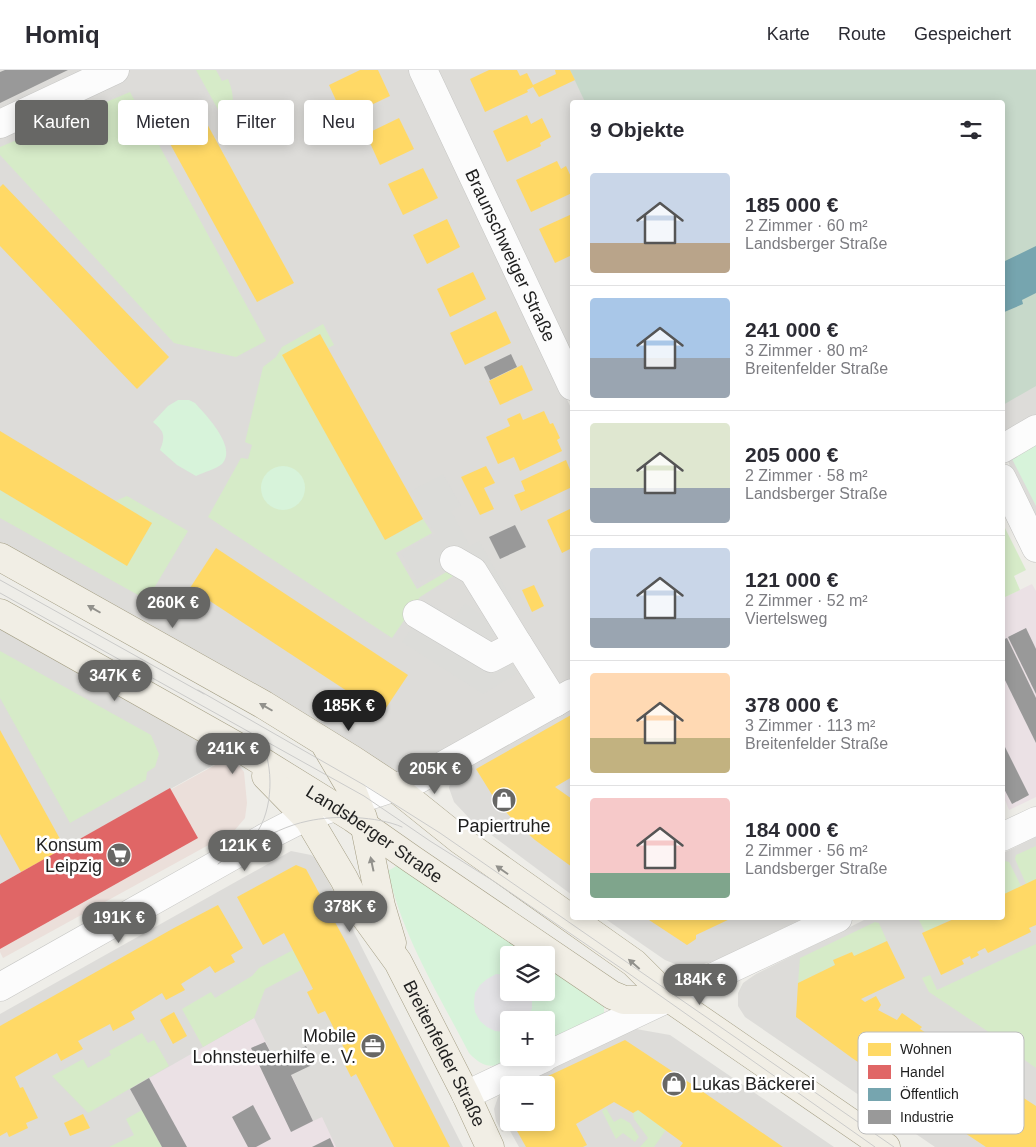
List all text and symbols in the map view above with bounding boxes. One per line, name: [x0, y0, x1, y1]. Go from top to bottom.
text: Homiq: [25, 21, 100, 48]
text: Karte: [767, 24, 810, 44]
text: Route: [838, 24, 886, 44]
text: Gespeichert: [914, 24, 1011, 44]
chip: Kaufen: [15, 100, 108, 145]
chip: Mieten: [118, 100, 208, 145]
chip: Filter: [218, 100, 294, 145]
chip: Neu: [304, 100, 373, 145]
icon: filters: [957, 116, 985, 144]
text: 9 Objekte: [590, 118, 685, 141]
street label: Braunschweiger Straße: [461, 166, 560, 345]
icon: home: [630, 193, 690, 253]
text: 185 000 €: [745, 193, 838, 216]
text: 2 Zimmer · 60 m²: [745, 217, 868, 234]
text: Landsberger Straße: [745, 235, 887, 252]
icon: home: [630, 318, 690, 378]
text: 241 000 €: [745, 318, 838, 341]
text: 3 Zimmer · 80 m²: [745, 342, 868, 359]
text: Breitenfelder Straße: [745, 360, 888, 377]
icon: home: [630, 443, 690, 503]
text: 205 000 €: [745, 443, 838, 466]
text: 2 Zimmer · 58 m²: [745, 467, 868, 484]
text: Landsberger Straße: [745, 485, 887, 502]
icon: home: [630, 568, 690, 628]
text: 121 000 €: [745, 568, 838, 591]
pin: 260K €: [132, 586, 214, 629]
text: 2 Zimmer · 52 m²: [745, 592, 868, 609]
text: 260K €: [147, 594, 199, 611]
one-way arrow: [87, 605, 102, 613]
text: Viertelsweg: [745, 610, 827, 627]
pin: 347K €: [74, 660, 156, 702]
text: 347K €: [89, 667, 141, 684]
pin: 185K €: [308, 690, 390, 732]
icon: home: [630, 693, 690, 753]
text: 378 000 €: [745, 693, 838, 716]
text: 185K €: [323, 697, 375, 714]
one-way arrow: [260, 702, 273, 711]
text: 3 Zimmer · 113 m²: [745, 717, 875, 734]
pin: 241K €: [192, 732, 274, 775]
text: Breitenfelder Straße: [745, 735, 888, 752]
text: 241K €: [207, 740, 259, 757]
pin: 205K €: [394, 752, 476, 795]
text: 205K €: [409, 760, 461, 777]
street label: Landsberger Straße: [302, 781, 446, 887]
shop icon: Papiertruhe: [491, 787, 517, 813]
place label: Papiertruhe: [457, 816, 551, 836]
icon: home: [630, 818, 690, 878]
text: 184 000 €: [745, 818, 838, 841]
pin: 121K €: [204, 830, 286, 872]
place label: Konsum Leipzig: [36, 835, 102, 876]
text: 121K €: [219, 837, 271, 854]
supermarket icon: Konsum Leipzig: [106, 842, 132, 868]
text: 2 Zimmer · 56 m²: [745, 842, 868, 859]
one-way arrow: [368, 856, 376, 872]
text: Landsberger Straße: [745, 860, 887, 877]
one-way arrow: [495, 865, 509, 875]
pin: 378K €: [309, 890, 391, 933]
text: 378K €: [324, 898, 376, 915]
pin: 191K €: [78, 902, 160, 944]
text: 191K €: [93, 909, 145, 926]
map controls: [500, 946, 555, 1131]
button: layers: [500, 946, 555, 1001]
one-way arrow: [628, 959, 640, 970]
pin: 184K €: [659, 964, 741, 1006]
text: 184K €: [674, 971, 726, 988]
street label: Breitenfelder Straße: [399, 977, 489, 1130]
button: +: [500, 1011, 555, 1066]
place label: Mobile Lohnsteuerhilfe e. V.: [193, 1026, 356, 1067]
legend: [858, 1032, 1024, 1134]
office icon: Mobile Lohnsteuerhilfe e. V.: [360, 1033, 386, 1059]
text: Wohnen: [900, 1041, 952, 1057]
text: Handel: [900, 1064, 944, 1080]
shop icon: Lukas Bäckerei: [661, 1071, 687, 1097]
place label: Lukas Bäckerei: [692, 1074, 815, 1094]
button: −: [500, 1076, 555, 1131]
text: Öffentlich: [900, 1085, 959, 1102]
text: Industrie: [900, 1109, 954, 1125]

